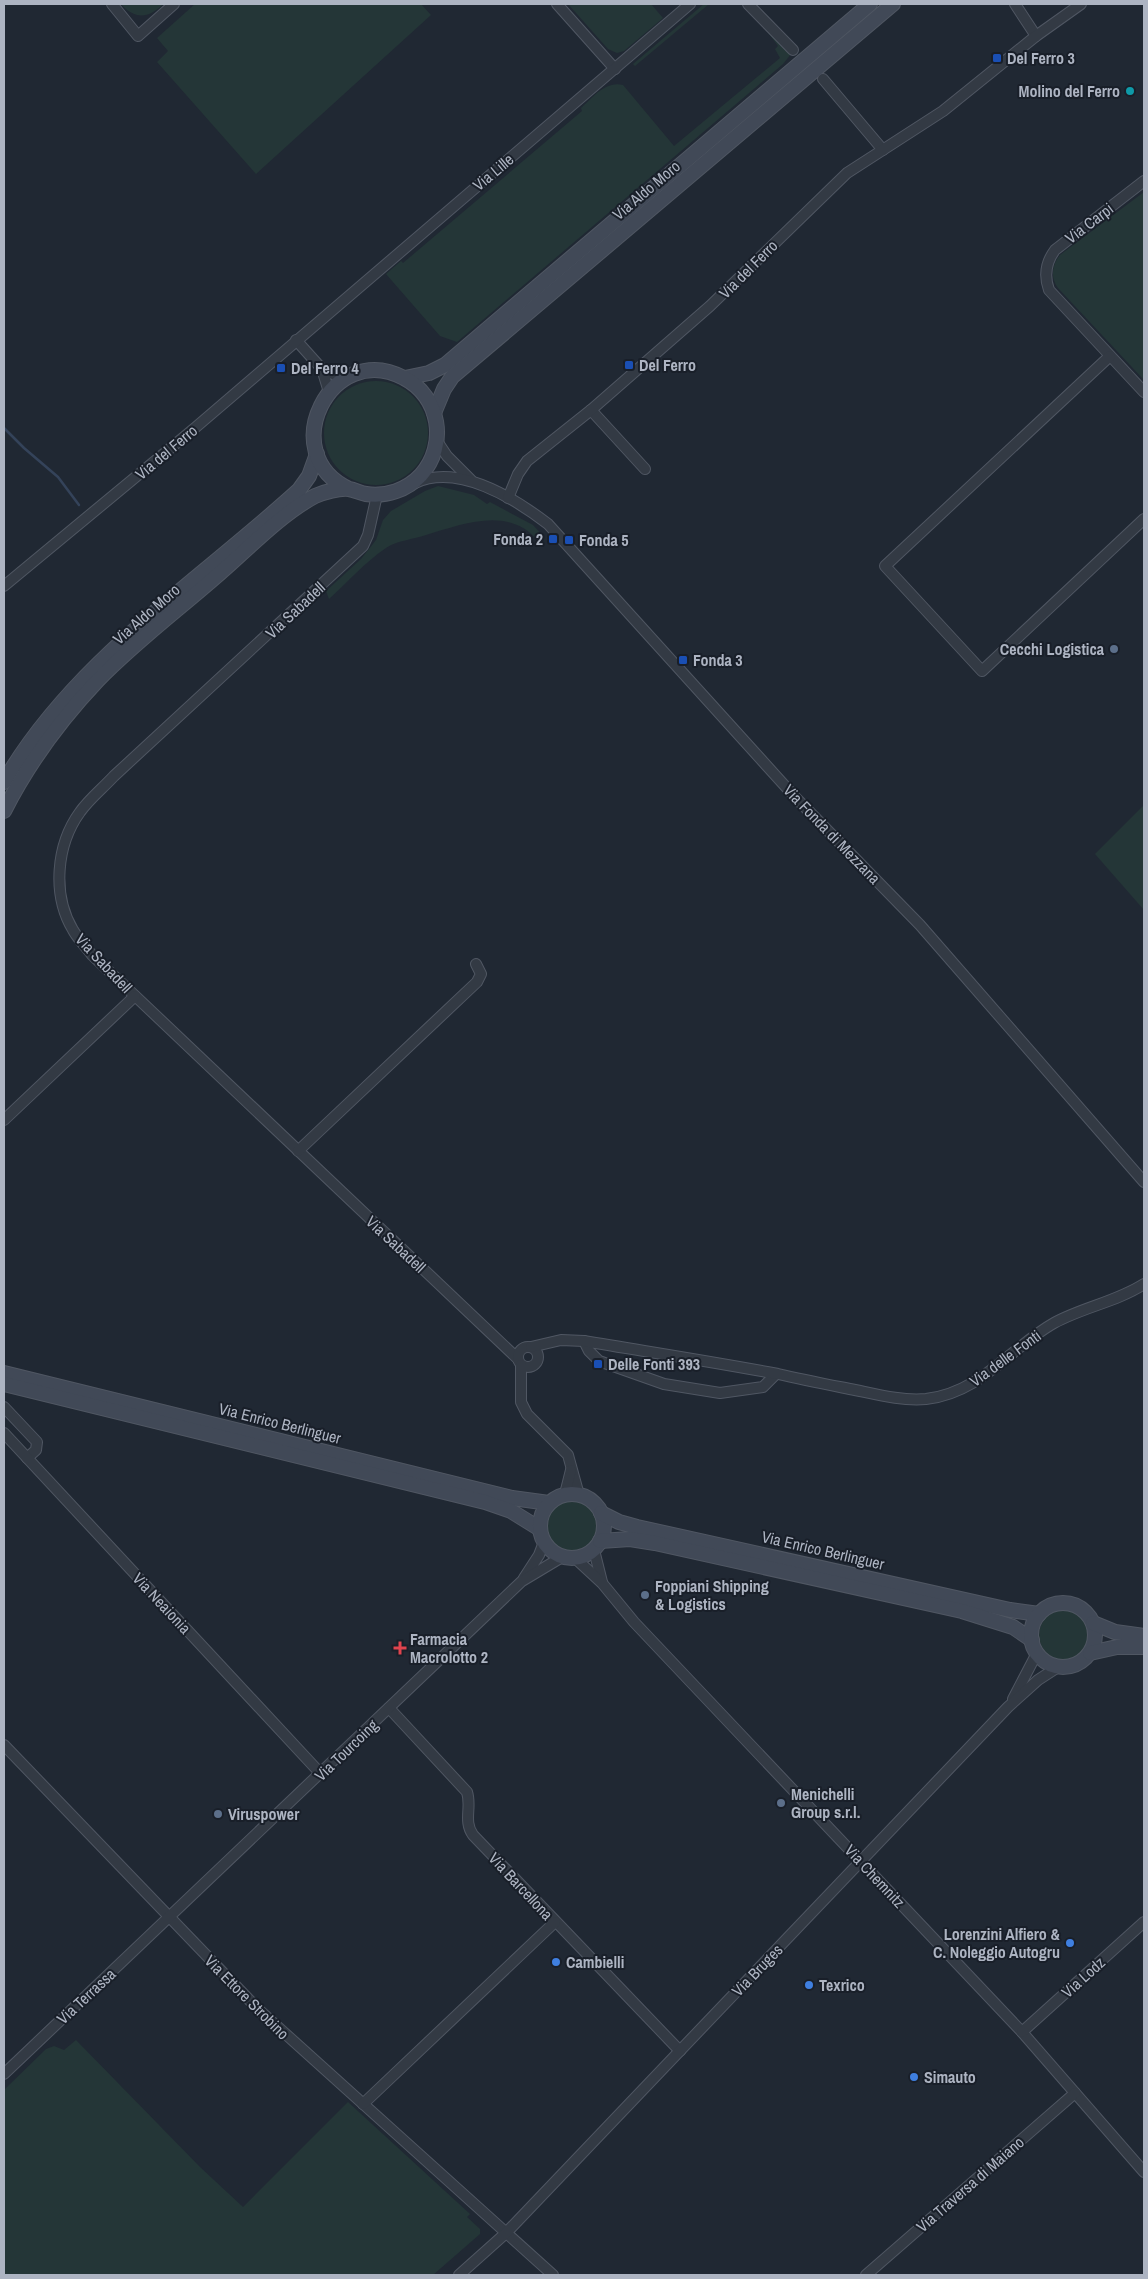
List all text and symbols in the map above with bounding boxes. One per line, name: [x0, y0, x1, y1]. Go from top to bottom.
place label: Del Ferro 3: [1007, 47, 1075, 69]
marker: Del Ferro 3: [991, 52, 1003, 64]
place label: Molino del Ferro: [1019, 80, 1120, 102]
marker: Molino del Ferro: [1124, 85, 1136, 97]
street label: Via Lille: [468, 148, 518, 196]
street label: Via Aldo Moro: [607, 155, 685, 225]
street label: Via Carpi: [1060, 198, 1118, 248]
street label: Via del Ferro: [714, 235, 782, 303]
place label: Del Ferro: [639, 354, 696, 376]
place label: Del Ferro 4: [291, 357, 360, 379]
marker: Del Ferro: [623, 359, 635, 371]
marker: Del Ferro 4: [275, 362, 287, 374]
street label: Via del Ferro: [130, 419, 202, 485]
place label: Fonda 2: [493, 528, 543, 550]
place label: Fonda 5: [579, 529, 629, 551]
marker: Fonda 2: [547, 533, 559, 545]
marker: Fonda 5: [563, 534, 575, 546]
street label: Via Sabadell: [260, 577, 330, 643]
street label: Via Aldo Moro: [108, 579, 184, 649]
place label: Cecchi Logistica: [1000, 638, 1105, 660]
marker: Cecchi Logistica: [1108, 643, 1120, 655]
place label: Fonda 3: [693, 649, 743, 671]
marker: Fonda 3: [677, 654, 689, 666]
street label: Via Fonda di Mezzana: [779, 779, 886, 889]
street label: Via Sabadell: [71, 928, 137, 998]
street label: Via Sabadell: [361, 1211, 431, 1277]
street label: Via delle Fonti: [965, 1324, 1045, 1392]
place label: Delle Fonti 393: [608, 1353, 700, 1375]
marker: Delle Fonti 393: [592, 1358, 604, 1370]
street label: Via Enrico Berlinguer: [217, 1397, 344, 1449]
street label: Via Enrico Berlinguer: [760, 1525, 887, 1575]
street label: Via Neaionia: [128, 1568, 197, 1639]
place label: Foppiani Shipping & Logistics: [655, 1575, 769, 1615]
marker: Foppiani Shipping & Logistics: [639, 1589, 651, 1601]
place label: Farmacia Macrolotto 2: [410, 1628, 488, 1668]
marker: Farmacia Macrolotto 2: [394, 1642, 406, 1654]
street label: Via Tourcoing: [309, 1714, 383, 1786]
place label: Menichelli Group s.r.l.: [791, 1783, 860, 1823]
marker: Menichelli Group s.r.l.: [775, 1797, 787, 1809]
place label: Viruspower: [228, 1803, 300, 1825]
marker: Viruspower: [212, 1808, 224, 1820]
street label: Via Chemnitz: [840, 1840, 910, 1913]
street label: Via Barcellona: [484, 1847, 559, 1925]
place label: Lorenzini Alfiero & C. Noleggio Autogru: [933, 1923, 1061, 1963]
marker: Lorenzini Alfiero & C. Noleggio Autogru: [1064, 1937, 1076, 1949]
street label: Via Bruges: [727, 1939, 787, 2001]
street label: Via Ettore Strobino: [200, 1950, 294, 2044]
place label: Cambielli: [566, 1951, 624, 1973]
street label: Via Lodz: [1056, 1951, 1110, 2002]
marker: Cambielli: [550, 1956, 562, 1968]
street label: Via Terrassa: [52, 1963, 121, 2029]
place label: Texrico: [819, 1974, 865, 1996]
marker: Texrico: [803, 1979, 815, 1991]
place label: Simauto: [924, 2066, 976, 2088]
marker: Simauto: [908, 2071, 920, 2083]
street label: Via Traversa di Maiano: [911, 2131, 1029, 2237]

